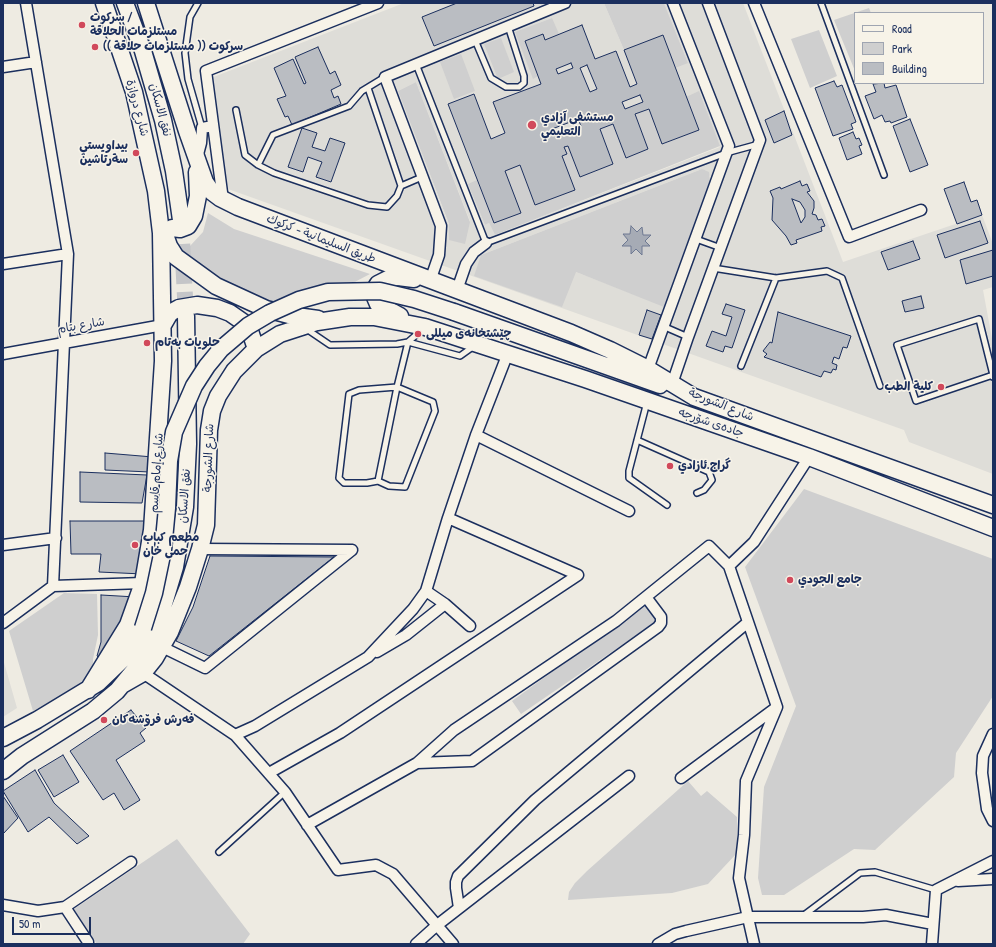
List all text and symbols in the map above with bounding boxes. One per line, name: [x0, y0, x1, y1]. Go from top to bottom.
place label: سركوت / مستلزمات الحلاقة: [90, 11, 177, 39]
legend: [854, 12, 984, 84]
marker: سركوت / مستلزمات الحلاقة: [77, 20, 87, 30]
text: Road: [892, 20, 912, 37]
place label: سركوت (( مستلزمات حلاقة )): [103, 40, 243, 54]
text: Park: [892, 40, 912, 57]
marker: سركوت (( مستلزمات حلاقة )): [90, 42, 100, 52]
text: Building: [892, 60, 927, 77]
street label: شارع دروازة: [123, 78, 151, 138]
street label: نفق الاسكان: [146, 82, 174, 138]
place label: مستشفى آزادي التعليمي: [541, 111, 614, 139]
marker: مستشفى آزادي التعليمي: [526, 119, 538, 131]
place label: بيداويستي سةرتاشين: [79, 139, 128, 167]
marker: بيداويستي سةرتاشين: [131, 148, 141, 158]
street label: طريق السليمانية - كركوك: [264, 211, 378, 267]
street label: شارع بتام: [56, 315, 106, 337]
place label: چێشتخانەی میللی: [426, 327, 511, 341]
marker: چێشتخانەی میللی: [413, 329, 423, 339]
place label: حلویات بەتام: [155, 336, 220, 350]
marker: حلویات بەتام: [142, 338, 152, 348]
place label: كلية الطب: [885, 380, 933, 394]
marker: كلية الطب: [936, 382, 946, 392]
street label: شارع الشورجة: [686, 385, 756, 425]
street label: جادەی شۆرجە: [676, 405, 746, 441]
street label: شارع الشورجة: [201, 423, 217, 493]
street label: شارع إمام قاسم: [147, 432, 167, 514]
place label: گراج ئازادي: [678, 459, 731, 473]
marker: گراج ئازادي: [665, 461, 675, 471]
street label: نفق الاسكان: [176, 468, 194, 524]
place label: مطعم كباب حمى خان: [143, 531, 199, 559]
marker: مطعم كباب حمى خان: [130, 540, 140, 550]
place label: جامع الجودي: [798, 573, 862, 587]
marker: جامع الجودي: [785, 575, 795, 585]
place label: فەرش فرۆشەکان: [112, 713, 195, 727]
marker: فەرش فرۆشەکان: [99, 715, 109, 725]
scale bar: [14, 909, 93, 935]
text: 50 m: [19, 915, 40, 932]

